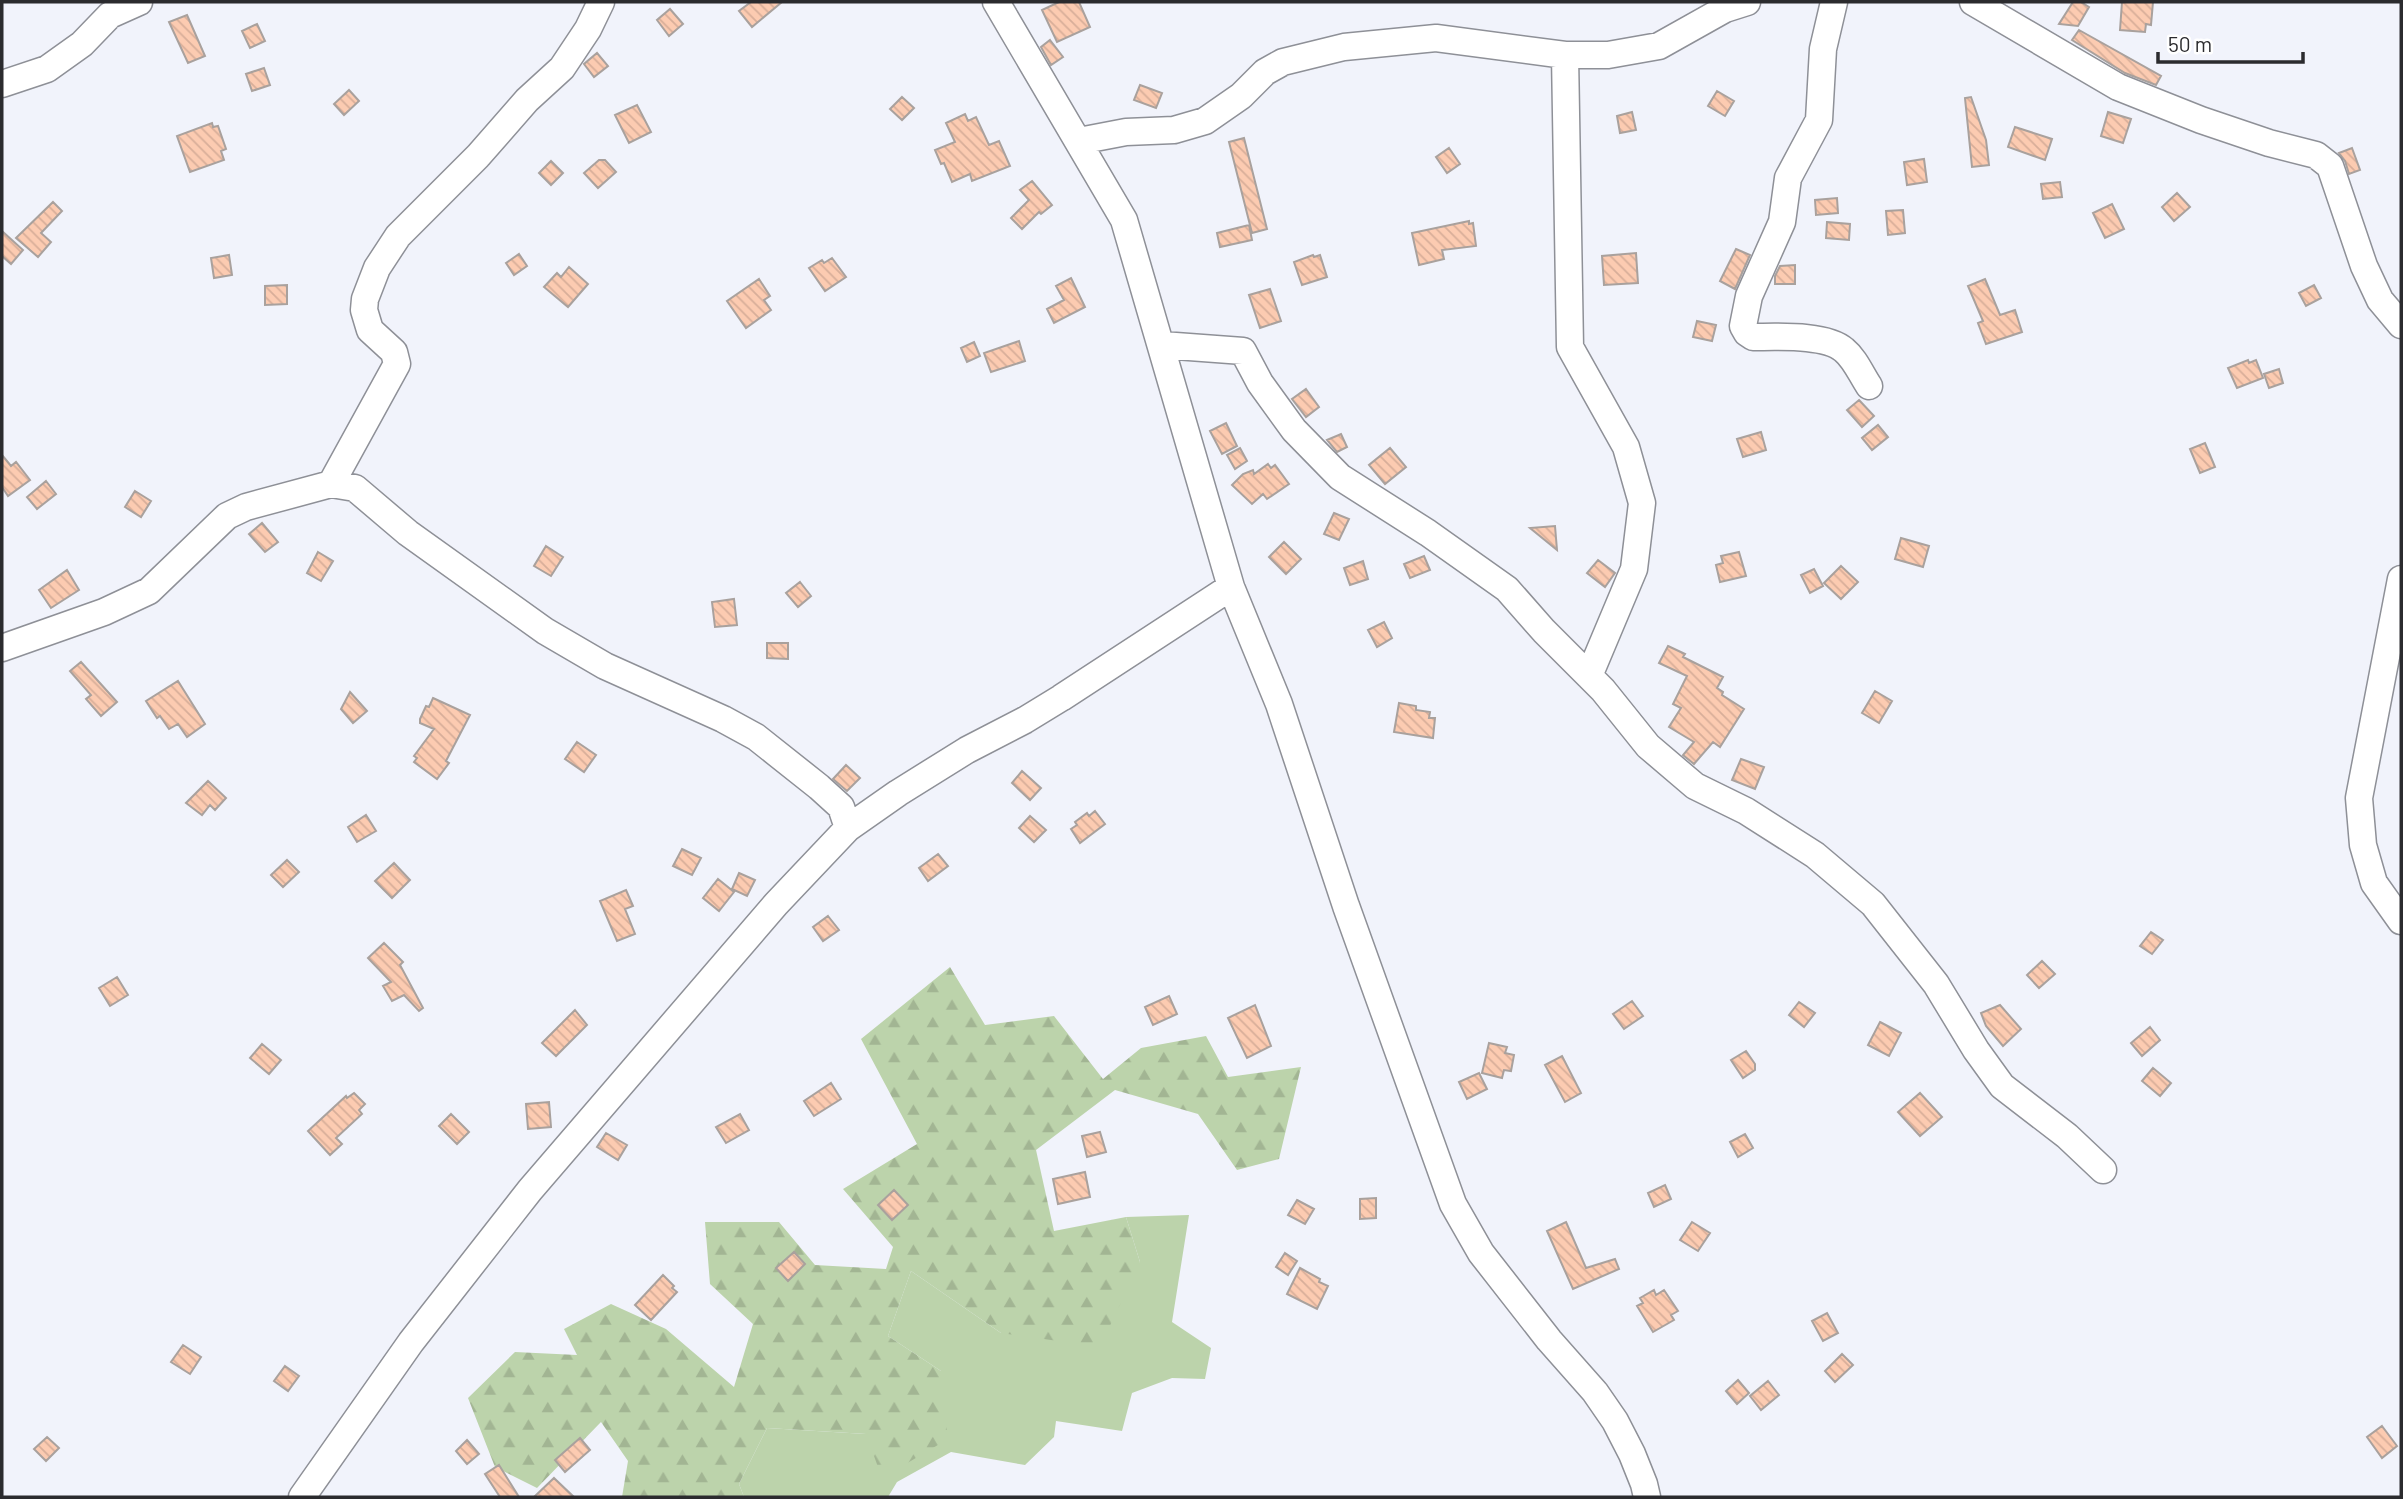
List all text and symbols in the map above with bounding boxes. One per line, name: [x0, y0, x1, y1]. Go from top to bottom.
scale bar: [2158, 21, 2303, 65]
text: 50 m: [2168, 31, 2212, 56]

